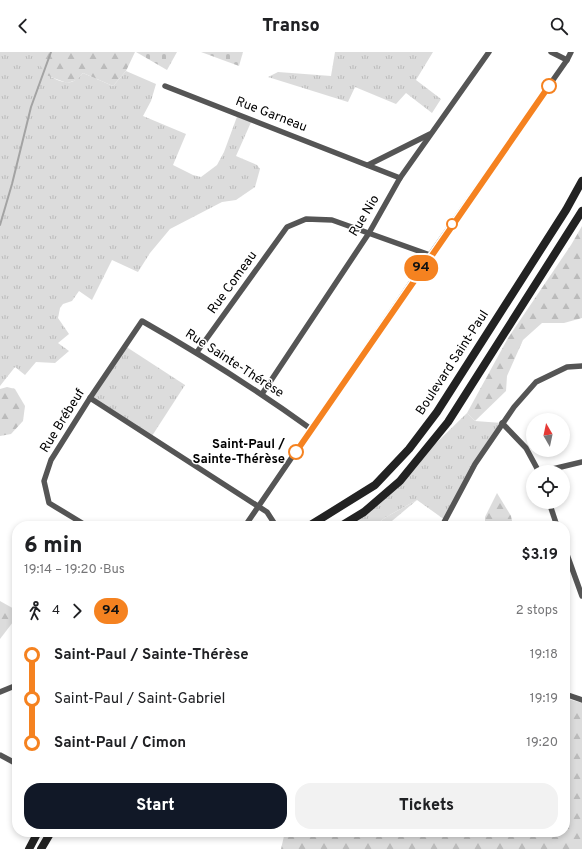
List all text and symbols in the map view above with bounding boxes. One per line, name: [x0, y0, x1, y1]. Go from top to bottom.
icon: back: [12, 15, 34, 37]
text: Transo: [262, 15, 320, 38]
icon: search: [548, 15, 570, 37]
unlabelled marker: [541, 78, 557, 94]
street label: Rue Garneau: [233, 94, 309, 136]
street label: Rue Nio: [346, 192, 384, 240]
unlabelled marker: [446, 218, 458, 230]
street label: Rue Comeau: [205, 248, 261, 318]
line badge: 94: [403, 255, 439, 281]
text: 94: [412, 259, 430, 276]
street label: Boulevard Saint-Paul: [413, 308, 493, 418]
street label: Rue Sainte-Thérèse: [182, 326, 286, 402]
street label: Rue Brébeuf: [37, 386, 89, 456]
north arrow: [526, 413, 570, 457]
map controls: [526, 413, 570, 509]
place label: Saint-Paul / Sainte-Thérèse: [192, 437, 285, 468]
marker: Saint-Paul / Sainte-Thérèse: [288, 444, 304, 460]
button: locate: [526, 465, 570, 509]
text: 6 min: [24, 533, 82, 560]
text: $3.19: [521, 546, 558, 565]
text: 19:14 – 19:20 · Bus: [24, 562, 125, 578]
icon: walk: [24, 600, 46, 622]
icon: forward: [66, 600, 88, 622]
text: 94: [102, 602, 120, 619]
text: 4: [52, 603, 60, 619]
text: 2 stops: [516, 603, 558, 619]
text: Saint-Paul / Sainte-Thérèse: [54, 646, 249, 665]
text: 19:18: [530, 647, 558, 663]
text: Saint-Paul / Saint-Gabriel: [54, 690, 226, 709]
text: 19:19: [530, 691, 558, 707]
text: Saint-Paul / Cimon: [54, 734, 186, 753]
text: 19:20: [526, 735, 558, 751]
button: Start: [24, 783, 287, 829]
button: Tickets: [295, 783, 558, 829]

